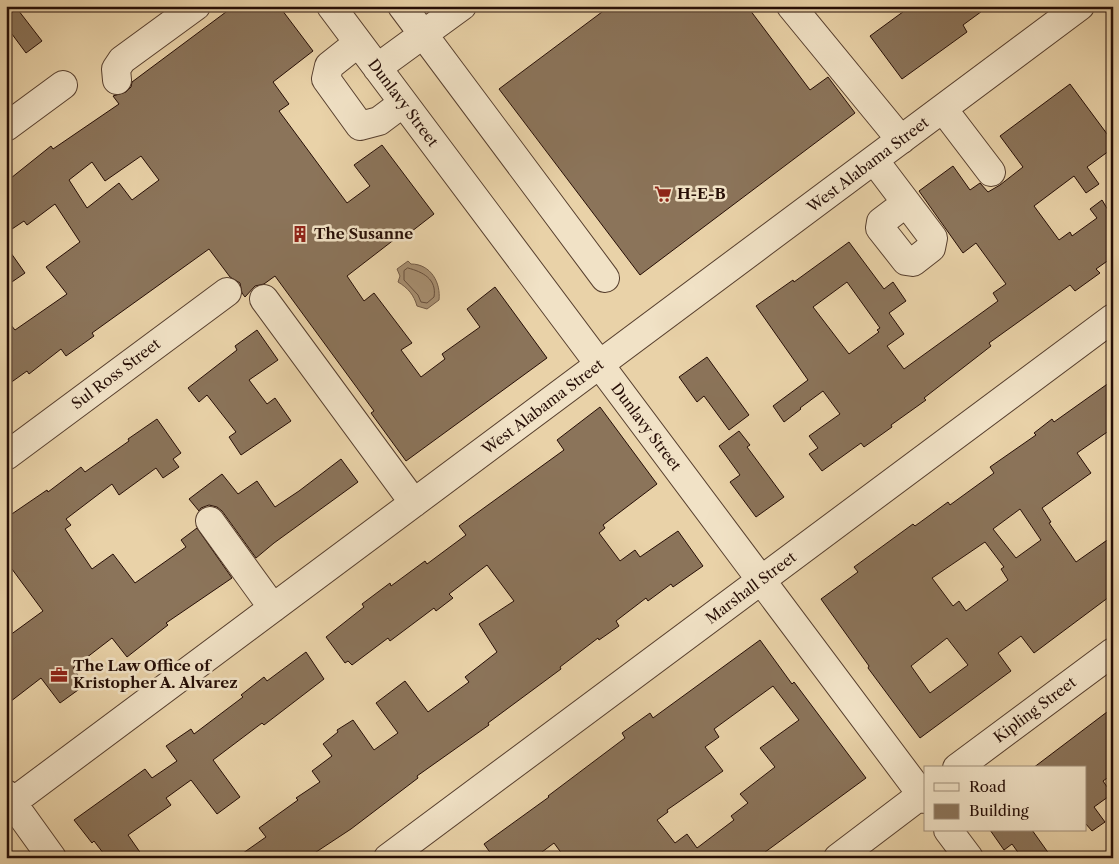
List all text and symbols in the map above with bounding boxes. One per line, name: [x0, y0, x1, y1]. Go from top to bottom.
street label: Dunlavy Street: [364, 55, 443, 151]
street label: West Alabama Street: [802, 112, 933, 217]
supermarket icon: H-E-B: [653, 184, 673, 204]
place label: H-E-B: [677, 184, 726, 203]
building icon: The Susanne: [290, 224, 310, 244]
place label: The Susanne: [314, 224, 413, 243]
street label: Sul Ross Street: [68, 334, 164, 413]
street label: West Alabama Street: [477, 354, 608, 459]
street label: Dunlavy Street: [607, 379, 686, 475]
street label: Marshall Street: [702, 547, 800, 628]
place label: The Law Office of Kristopher A. Alvarez: [73, 656, 238, 692]
office icon: The Law Office of Kristopher A. Alvarez: [49, 665, 69, 685]
street label: Kipling Street: [990, 672, 1080, 747]
legend: [924, 766, 1086, 832]
text: Road: [969, 777, 1006, 796]
text: Building: [969, 801, 1029, 820]

